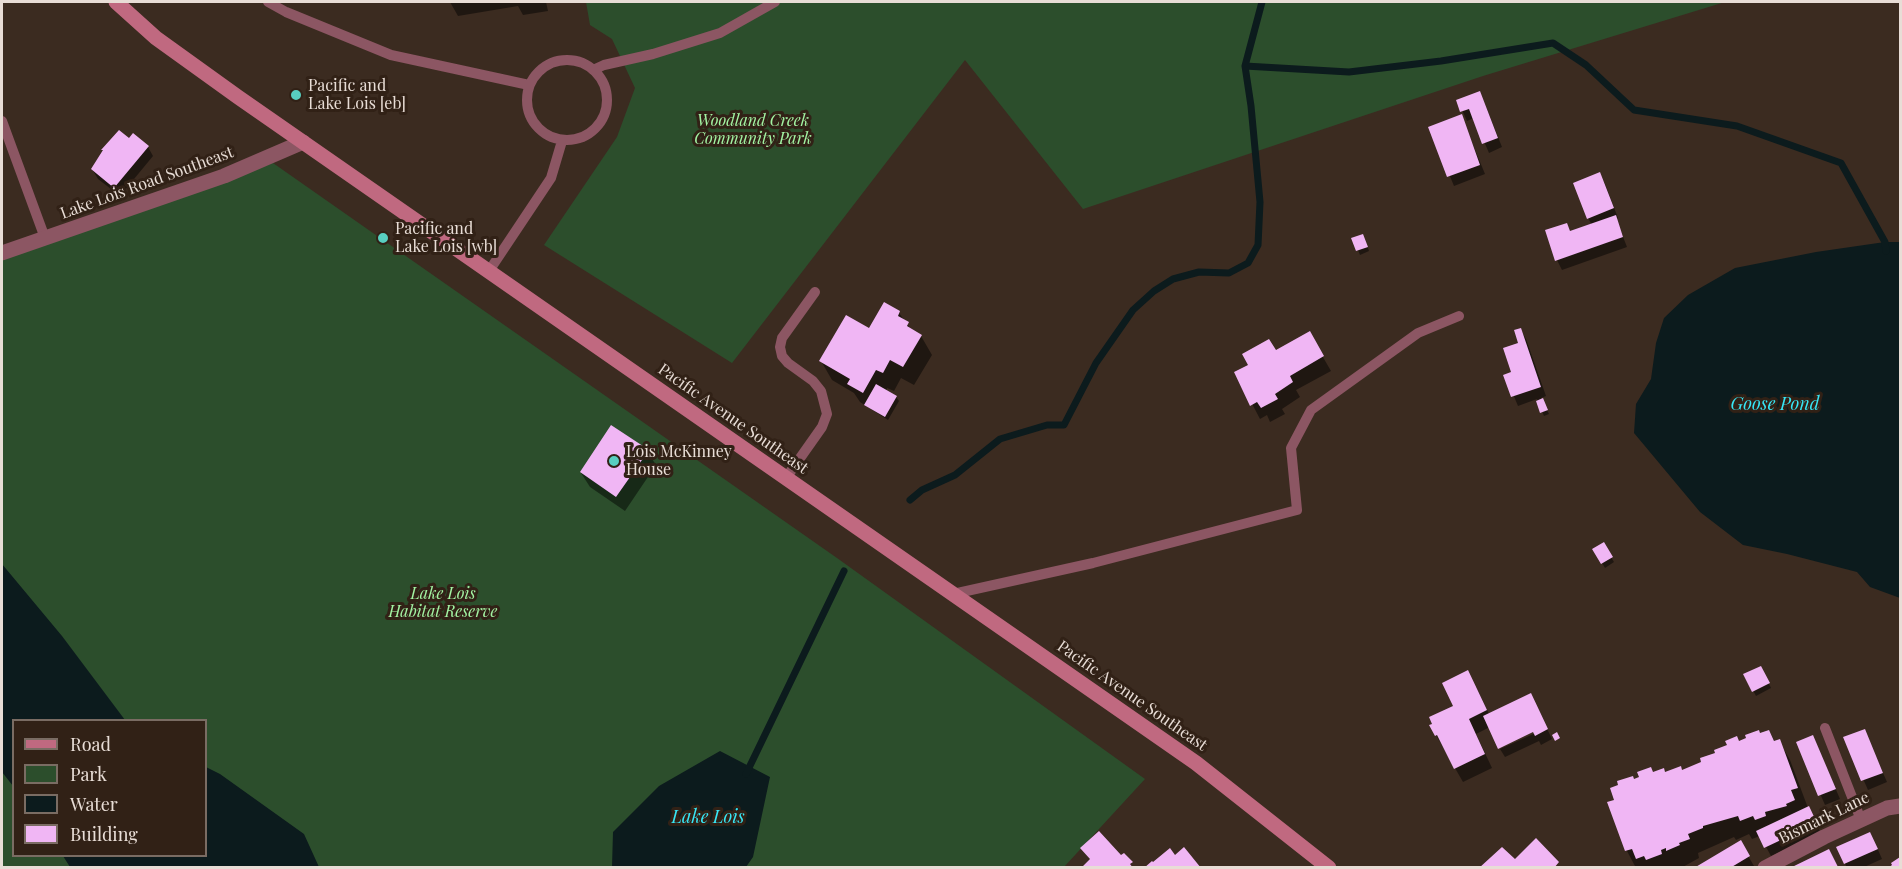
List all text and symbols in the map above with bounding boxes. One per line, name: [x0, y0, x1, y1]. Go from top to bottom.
place label: Pacific and Lake Lois [eb]: [308, 76, 406, 114]
marker: Pacific and Lake Lois [eb]: [289, 88, 303, 102]
park label: Woodland Creek Community Park: [694, 111, 812, 149]
street label: Lake Lois Road Southeast: [58, 143, 236, 223]
place label: Pacific and Lake Lois [wb]: [395, 219, 497, 257]
marker: Pacific and Lake Lois [wb]: [376, 231, 390, 245]
street label: Pacific Avenue Southeast: [654, 360, 812, 478]
water label: Goose Pond: [1731, 393, 1819, 415]
place label: Lois McKinney House: [626, 442, 732, 480]
marker: Lois McKinney House: [607, 454, 621, 468]
park label: Lake Lois Habitat Reserve: [389, 584, 497, 622]
street label: Pacific Avenue Southeast: [1053, 637, 1211, 755]
legend: [12, 719, 207, 857]
text: Road: [70, 732, 111, 756]
text: Park: [70, 762, 107, 786]
street label: Bismark Lane: [1776, 788, 1872, 848]
text: Water: [70, 792, 118, 816]
water label: Lake Lois: [671, 806, 745, 828]
text: Building: [70, 822, 138, 846]

